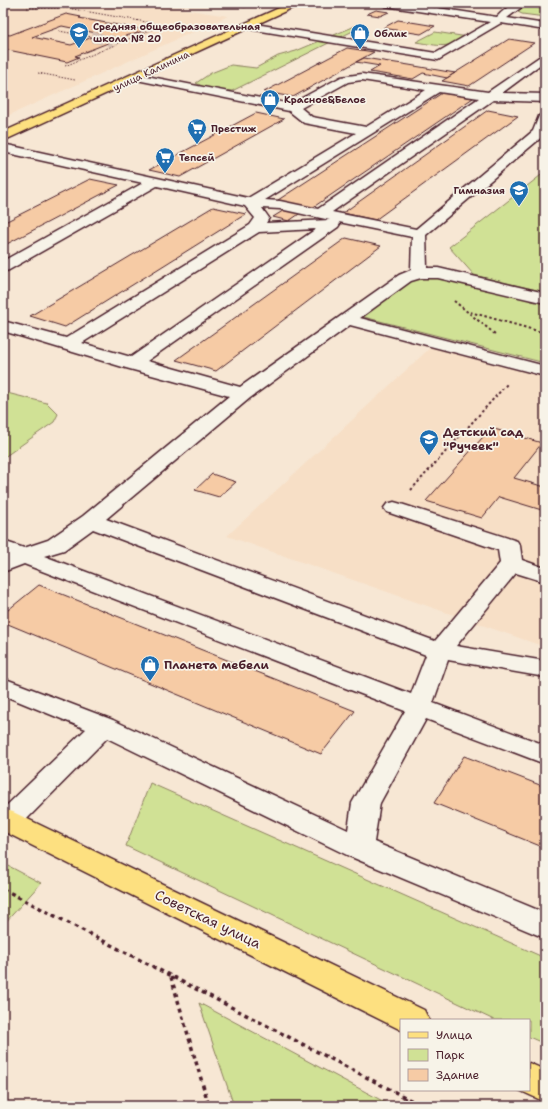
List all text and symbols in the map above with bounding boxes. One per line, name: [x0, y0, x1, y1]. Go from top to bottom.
place label: Средняя общеобразовательная школа № 20: [93, 20, 260, 45]
school or university icon: Средняя общеобразовательная школа № 20: [68, 21, 90, 49]
shop icon: Облик: [349, 22, 371, 50]
place label: Облик: [374, 27, 408, 40]
street label: улица Калинина: [111, 47, 192, 94]
shop icon: Красное&Белое: [259, 88, 281, 116]
place label: Красное&Белое: [284, 93, 366, 106]
supermarket icon: Престиж: [186, 117, 208, 145]
place label: Престиж: [211, 122, 257, 135]
supermarket icon: Тепсей: [154, 146, 176, 174]
place label: Тепсей: [179, 151, 214, 164]
school or university icon: Гимназия: [508, 179, 530, 207]
place label: Гимназия: [453, 184, 505, 197]
place label: Детский сад "Ручеек": [443, 424, 524, 454]
school or university icon: Детский сад "Ручеек": [418, 428, 440, 456]
shop icon: Планета мебели: [139, 654, 161, 682]
place label: Планета мебели: [164, 657, 269, 673]
street label: Советская улица: [152, 886, 264, 953]
legend: [400, 1019, 530, 1091]
text: Улица: [436, 1027, 473, 1043]
text: Парк: [436, 1047, 465, 1063]
text: Здание: [436, 1067, 480, 1083]

